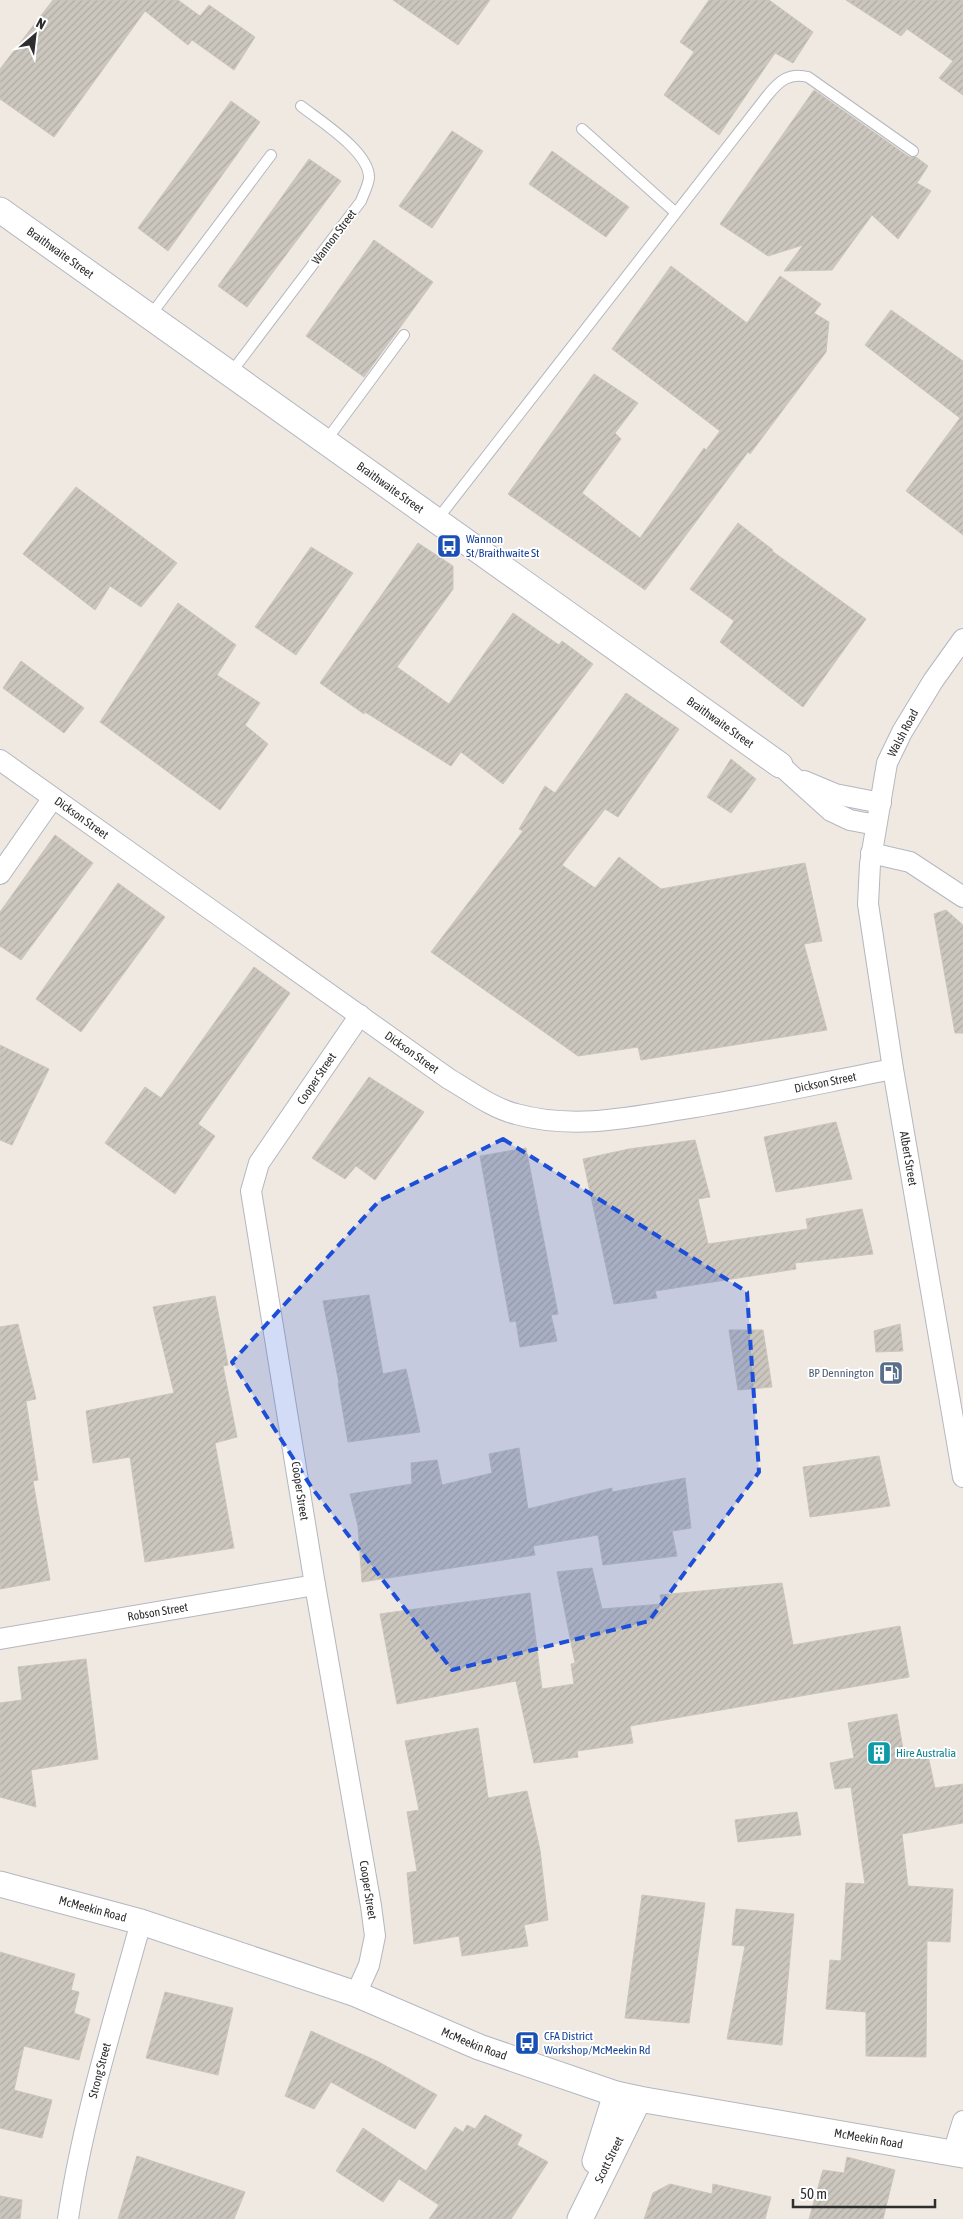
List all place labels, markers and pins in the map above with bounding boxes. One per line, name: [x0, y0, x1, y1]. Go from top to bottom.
place label: Wannon St/Braithwaite St: [466, 532, 540, 560]
bus stop icon: Wannon St/Braithwaite St: [436, 533, 462, 559]
fuel station icon: BP Dennington: [878, 1360, 904, 1386]
place label: BP Dennington: [808, 1366, 874, 1380]
building icon: Hire Australia: [866, 1740, 892, 1766]
place label: Hire Australia: [896, 1746, 956, 1760]
place label: CFA District Workshop/McMeekin Rd: [544, 2029, 650, 2057]
bus stop icon: CFA District Workshop/McMeekin Rd: [514, 2030, 540, 2056]

